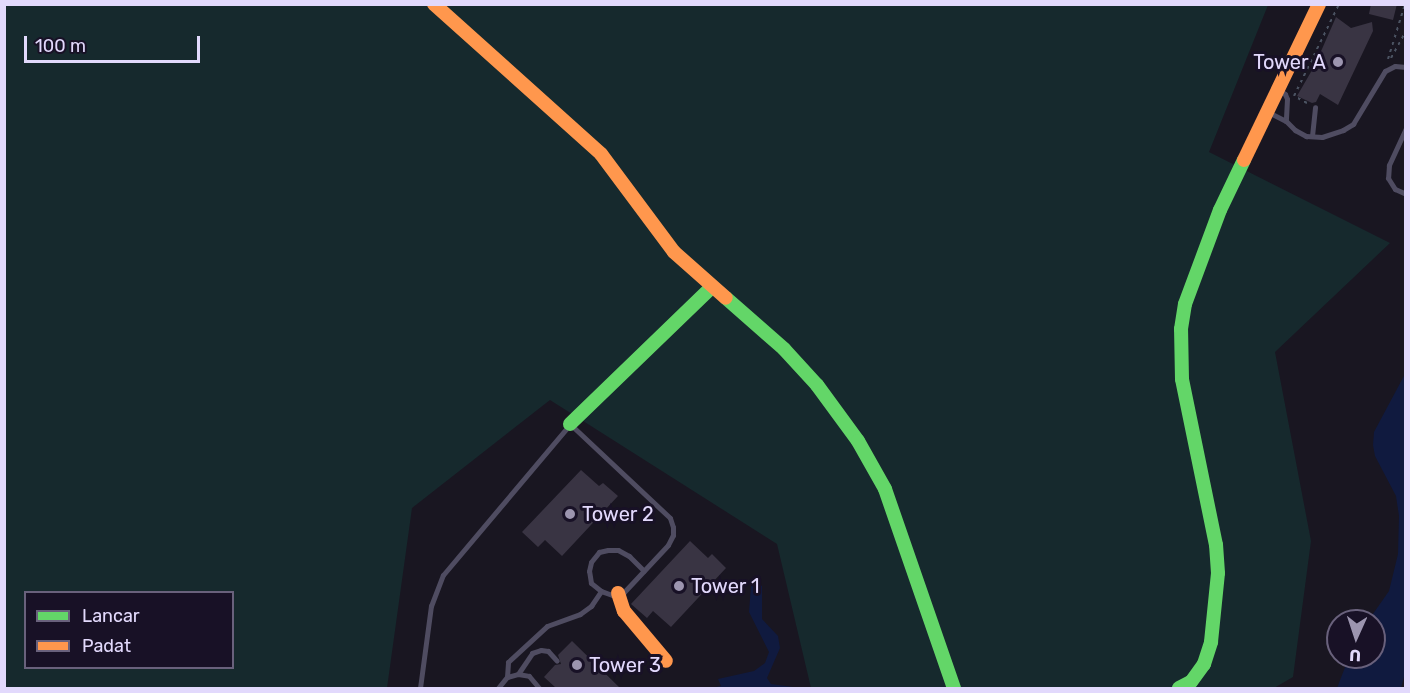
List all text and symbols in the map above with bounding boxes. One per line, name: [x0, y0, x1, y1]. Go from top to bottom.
scale bar: [27, 24, 202, 62]
text: 100 m: [35, 35, 86, 57]
place label: Tower A: [1252, 50, 1326, 74]
marker: Tower A: [1331, 55, 1345, 69]
place label: Tower 2: [582, 502, 654, 526]
marker: Tower 2: [563, 507, 577, 521]
place label: Tower 1: [691, 574, 760, 598]
marker: Tower 1: [672, 579, 686, 593]
legend: [24, 591, 234, 669]
text: Lancar: [82, 605, 140, 627]
north arrow: [1326, 609, 1386, 669]
text: Padat: [82, 635, 131, 657]
text: U: [1349, 646, 1361, 665]
place label: Tower 3: [589, 653, 661, 677]
marker: Tower 3: [570, 658, 584, 672]

